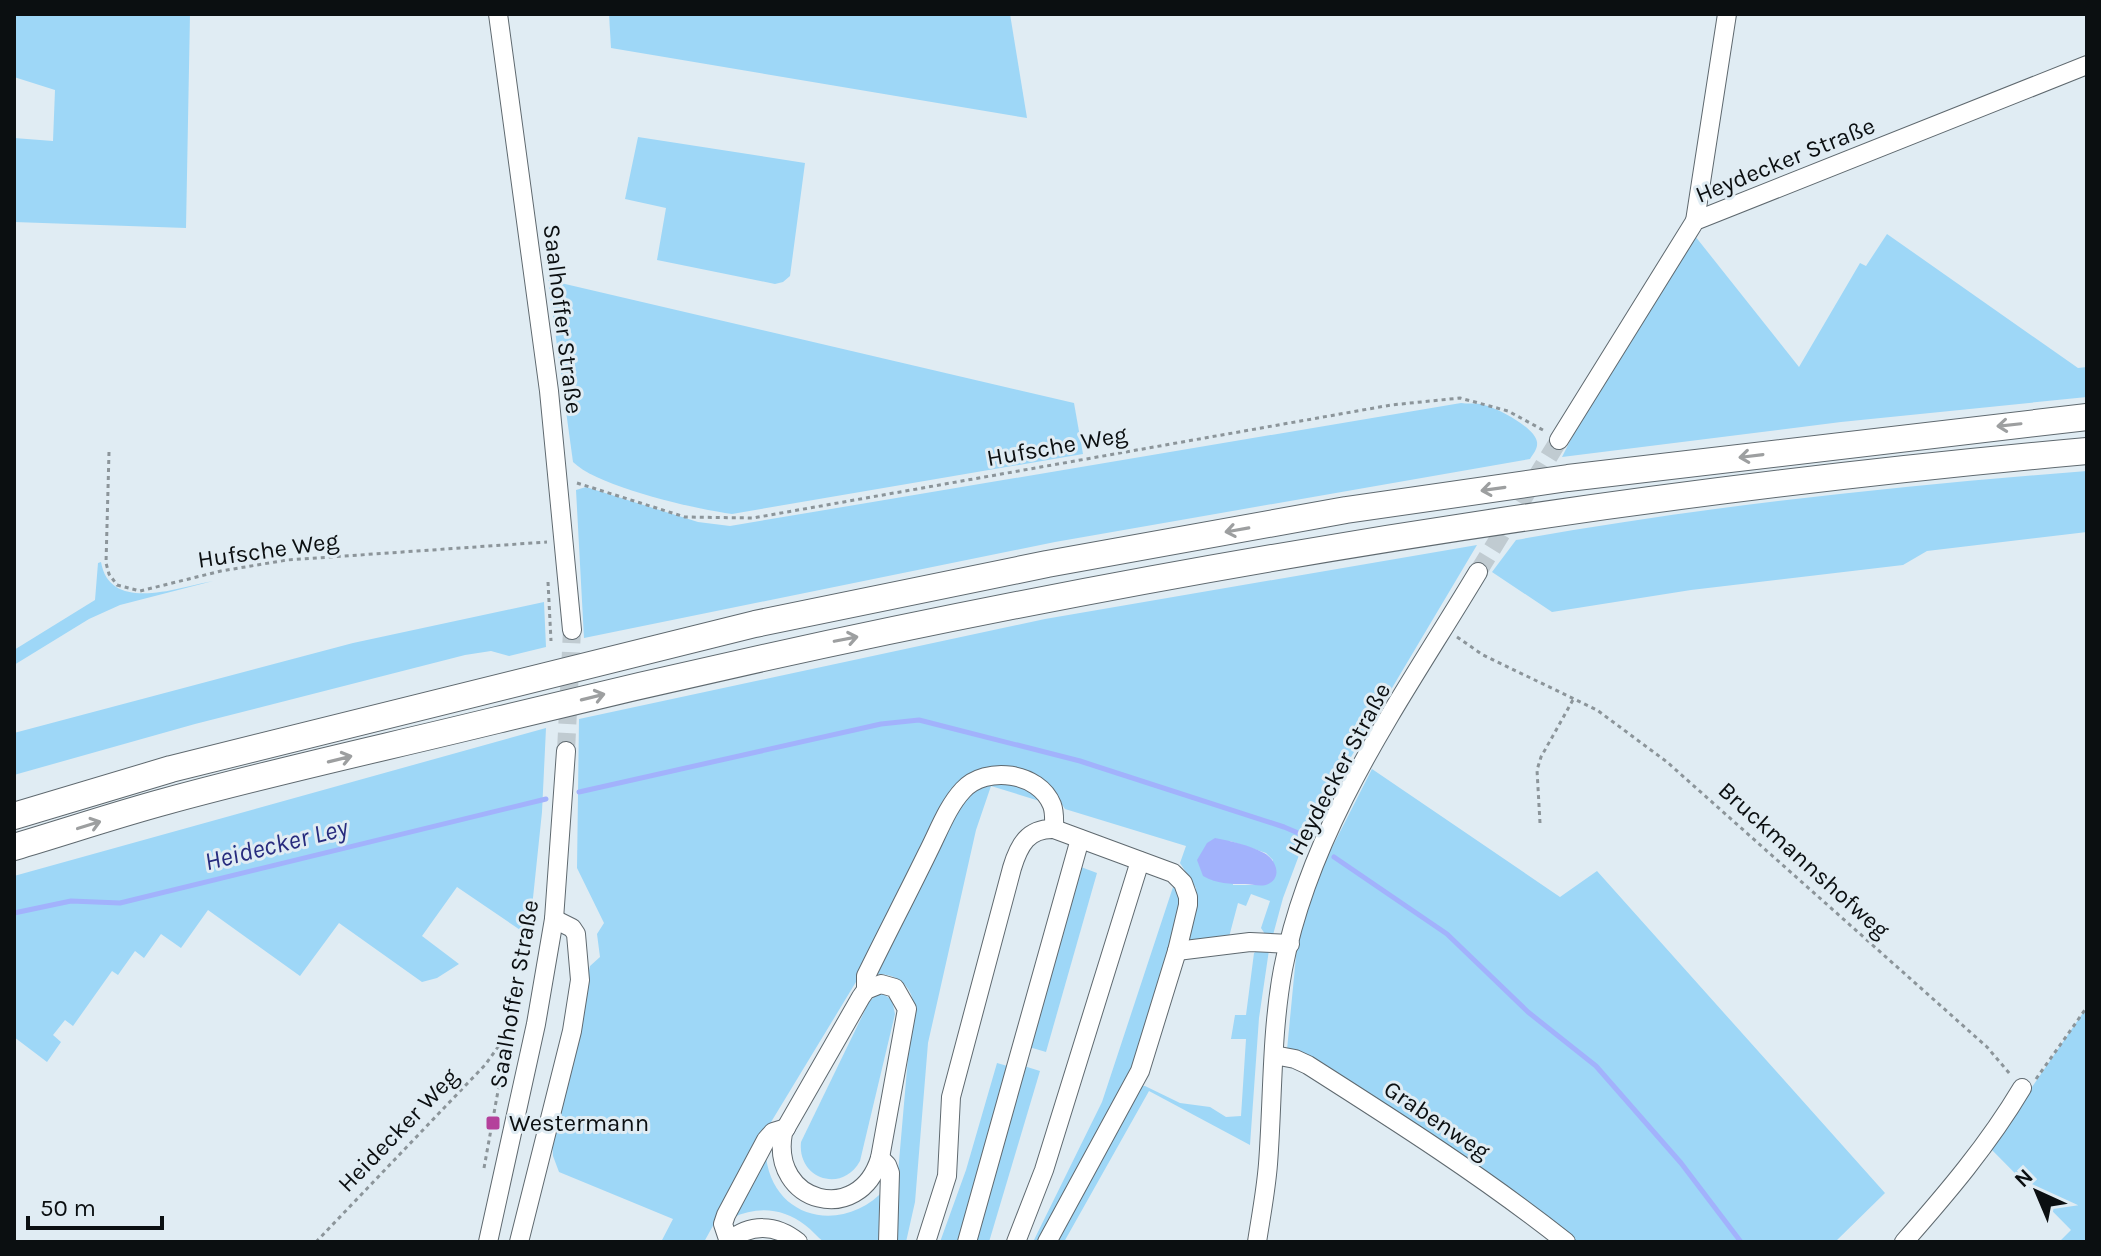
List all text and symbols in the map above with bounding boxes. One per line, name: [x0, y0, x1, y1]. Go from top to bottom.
street label: Heydecker Straße: [1691, 111, 1879, 209]
street label: Saalhoffer Straße: [537, 223, 589, 415]
one-way arrow: [1996, 418, 2023, 433]
street label: Hufsche Weg: [985, 420, 1130, 472]
one-way arrow: [1739, 449, 1764, 464]
one-way arrow: [1481, 482, 1506, 497]
one-way arrow: [1224, 524, 1250, 539]
street label: Hufsche Weg: [196, 526, 341, 574]
one-way arrow: [833, 631, 858, 646]
street label: Heydecker Straße: [1282, 678, 1396, 860]
one-way arrow: [579, 688, 605, 703]
one-way arrow: [327, 750, 352, 765]
street label: Bruckmannshofweg: [1713, 776, 1896, 944]
water label: Heidecker Ley: [201, 812, 352, 877]
one-way arrow: [75, 817, 101, 832]
street label: Saalhoffer Straße: [484, 898, 544, 1090]
street label: Heidecker Weg: [332, 1062, 464, 1198]
street label: Grabenweg: [1379, 1074, 1496, 1166]
place label: Westermann: [509, 1109, 649, 1137]
marker: Westermann: [484, 1114, 502, 1132]
north arrow: [1997, 1152, 2077, 1232]
text: N: [2009, 1163, 2039, 1193]
scale bar: [28, 1180, 162, 1230]
text: 50 m: [40, 1194, 96, 1222]

